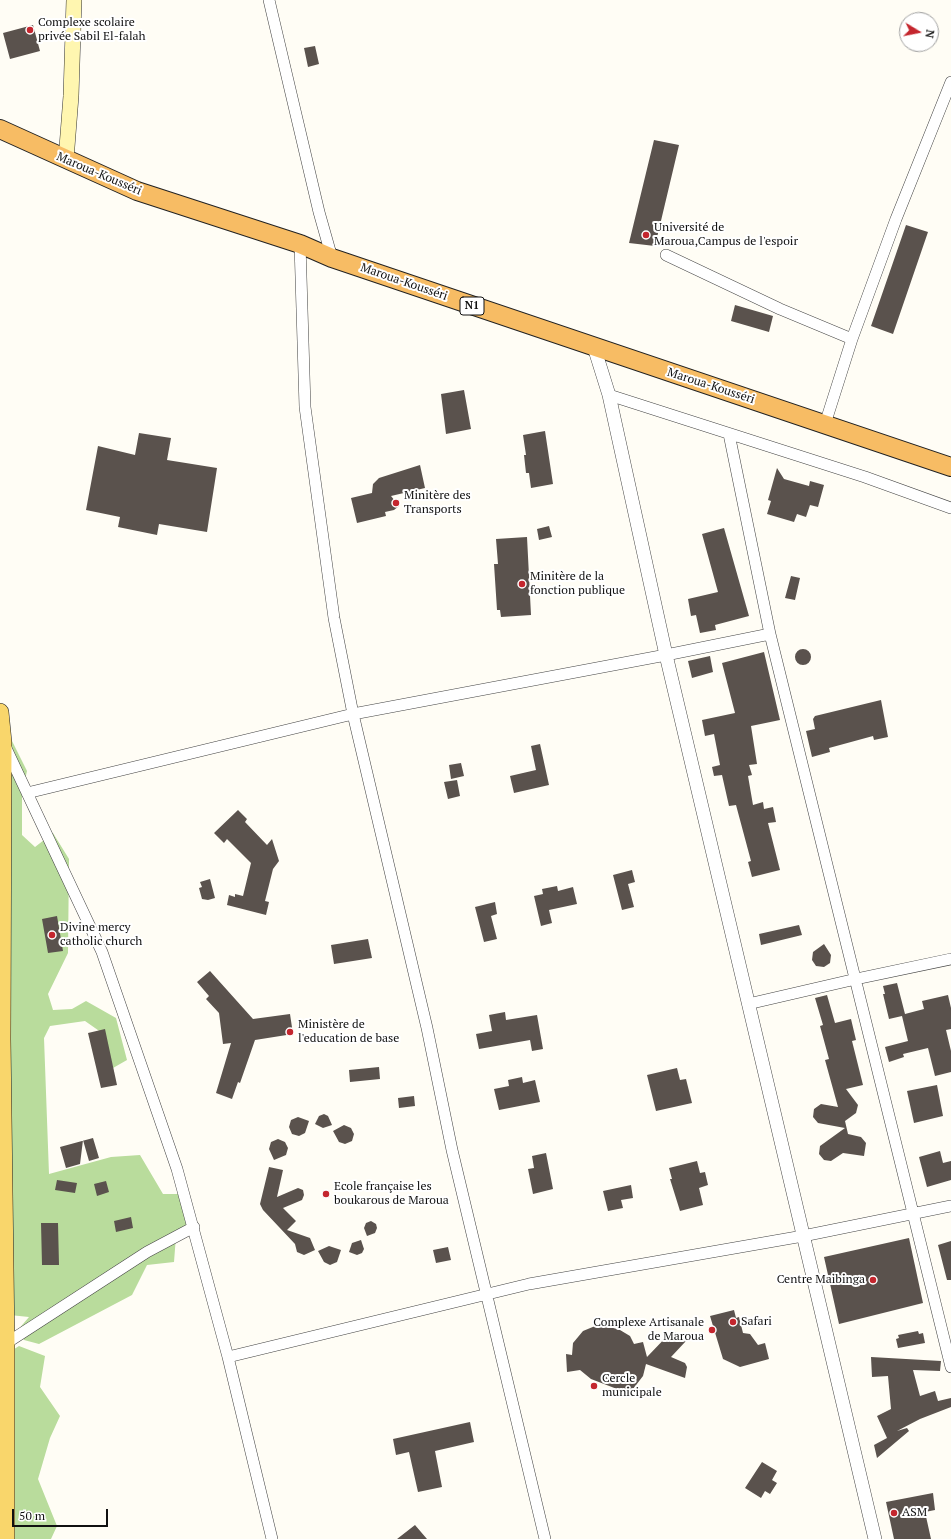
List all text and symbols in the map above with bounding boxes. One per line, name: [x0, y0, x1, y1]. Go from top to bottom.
north arrow: [899, 12, 939, 52]
place label: Complexe scolaire privée Sabil El-falah: [38, 16, 146, 44]
marker: Complexe scolaire privée Sabil El-falah: [25, 25, 35, 35]
text: N: [922, 29, 937, 39]
street label: Maroua-Kousséri: [54, 150, 144, 198]
place label: Université de Maroua,Campus de l'espoir: [654, 221, 798, 249]
marker: Université de Maroua,Campus de l'espoir: [641, 230, 651, 240]
street label: Maroua-Kousséri: [359, 260, 449, 304]
road number: N1: [460, 297, 484, 315]
street label: Maroua-Kousséri: [665, 365, 757, 407]
place label: Minitère des Transports: [404, 489, 471, 517]
marker: Minitère des Transports: [391, 498, 401, 508]
place label: Minitère de la fonction publique: [530, 570, 625, 598]
marker: Minitère de la fonction publique: [517, 579, 527, 589]
place label: Divine mercy catholic church: [60, 921, 142, 949]
marker: Divine mercy catholic church: [47, 930, 57, 940]
place label: Ministère de l'education de base: [298, 1018, 399, 1046]
marker: Ministère de l'education de base: [285, 1027, 295, 1037]
place label: Ecole française les boukarous de Maroua: [334, 1180, 449, 1208]
marker: Ecole française les boukarous de Maroua: [321, 1189, 331, 1199]
place label: Centre Maibinga: [777, 1273, 865, 1287]
marker: Centre Maibinga: [868, 1275, 878, 1285]
place label: Safari: [741, 1315, 772, 1329]
place label: Complexe Artisanale de Maroua: [593, 1316, 704, 1344]
marker: Safari: [728, 1317, 738, 1327]
marker: Complexe Artisanale de Maroua: [707, 1325, 717, 1335]
place label: Cercle municipale: [602, 1372, 662, 1400]
marker: Cercle municipale: [589, 1381, 599, 1391]
scale bar: [14, 1501, 110, 1527]
place label: ASM: [902, 1506, 927, 1520]
text: 50 m: [19, 1508, 45, 1523]
marker: ASM: [889, 1508, 899, 1518]

